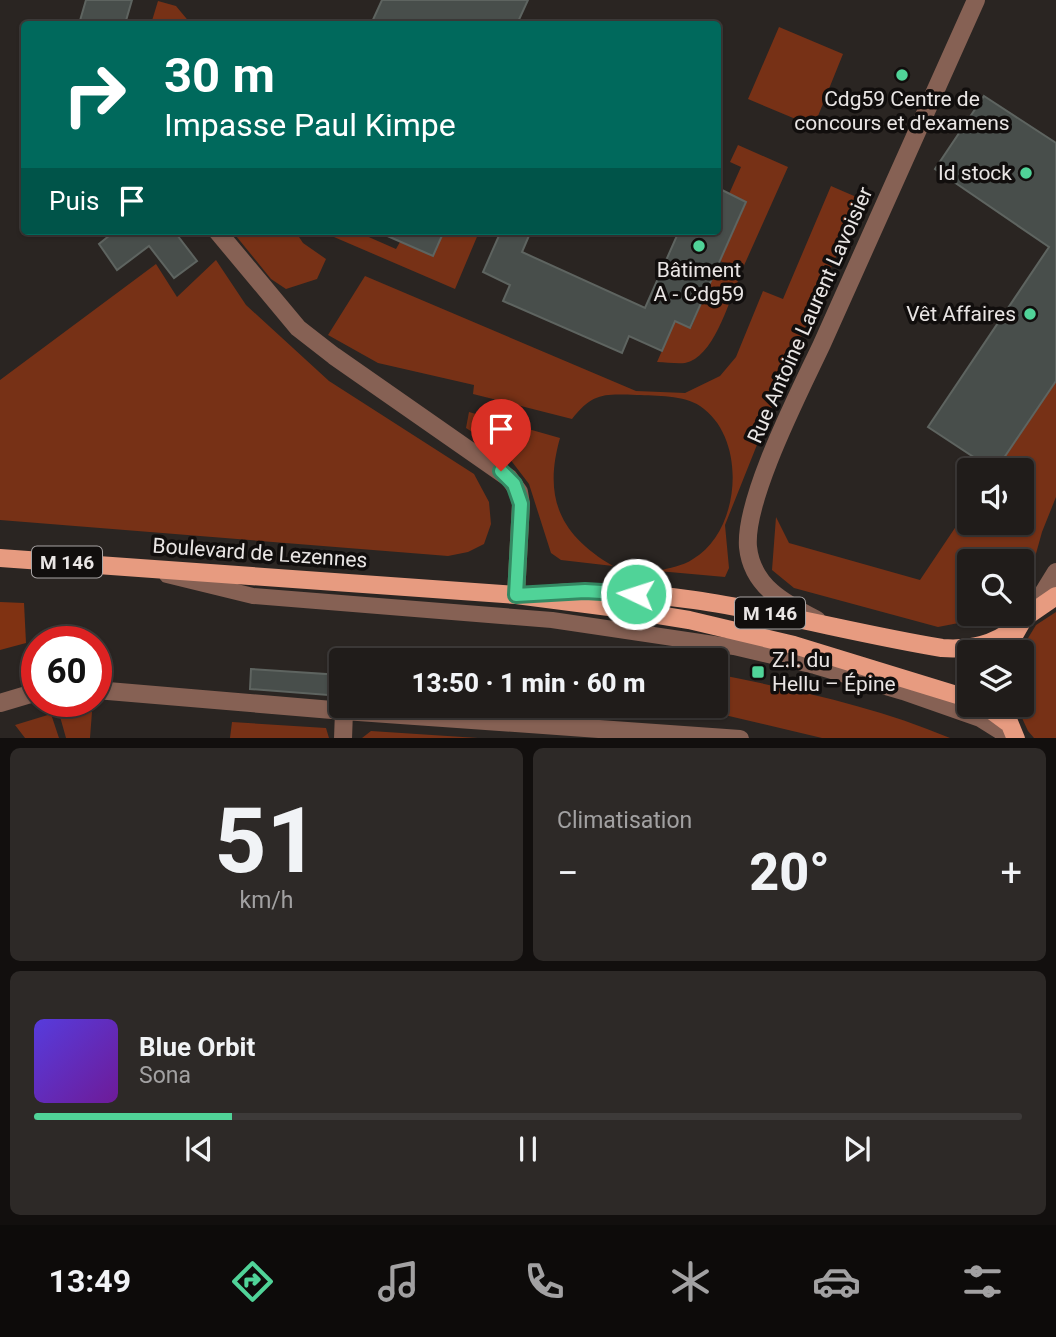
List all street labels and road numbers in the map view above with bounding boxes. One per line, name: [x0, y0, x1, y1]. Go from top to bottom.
street label: Rue Antoine Laurent Lavoisier: [743, 183, 877, 447]
street label: Boulevard de Lezennes: [152, 534, 368, 572]
road number: M 146: [32, 547, 102, 578]
road number: M 146: [735, 598, 805, 628]

